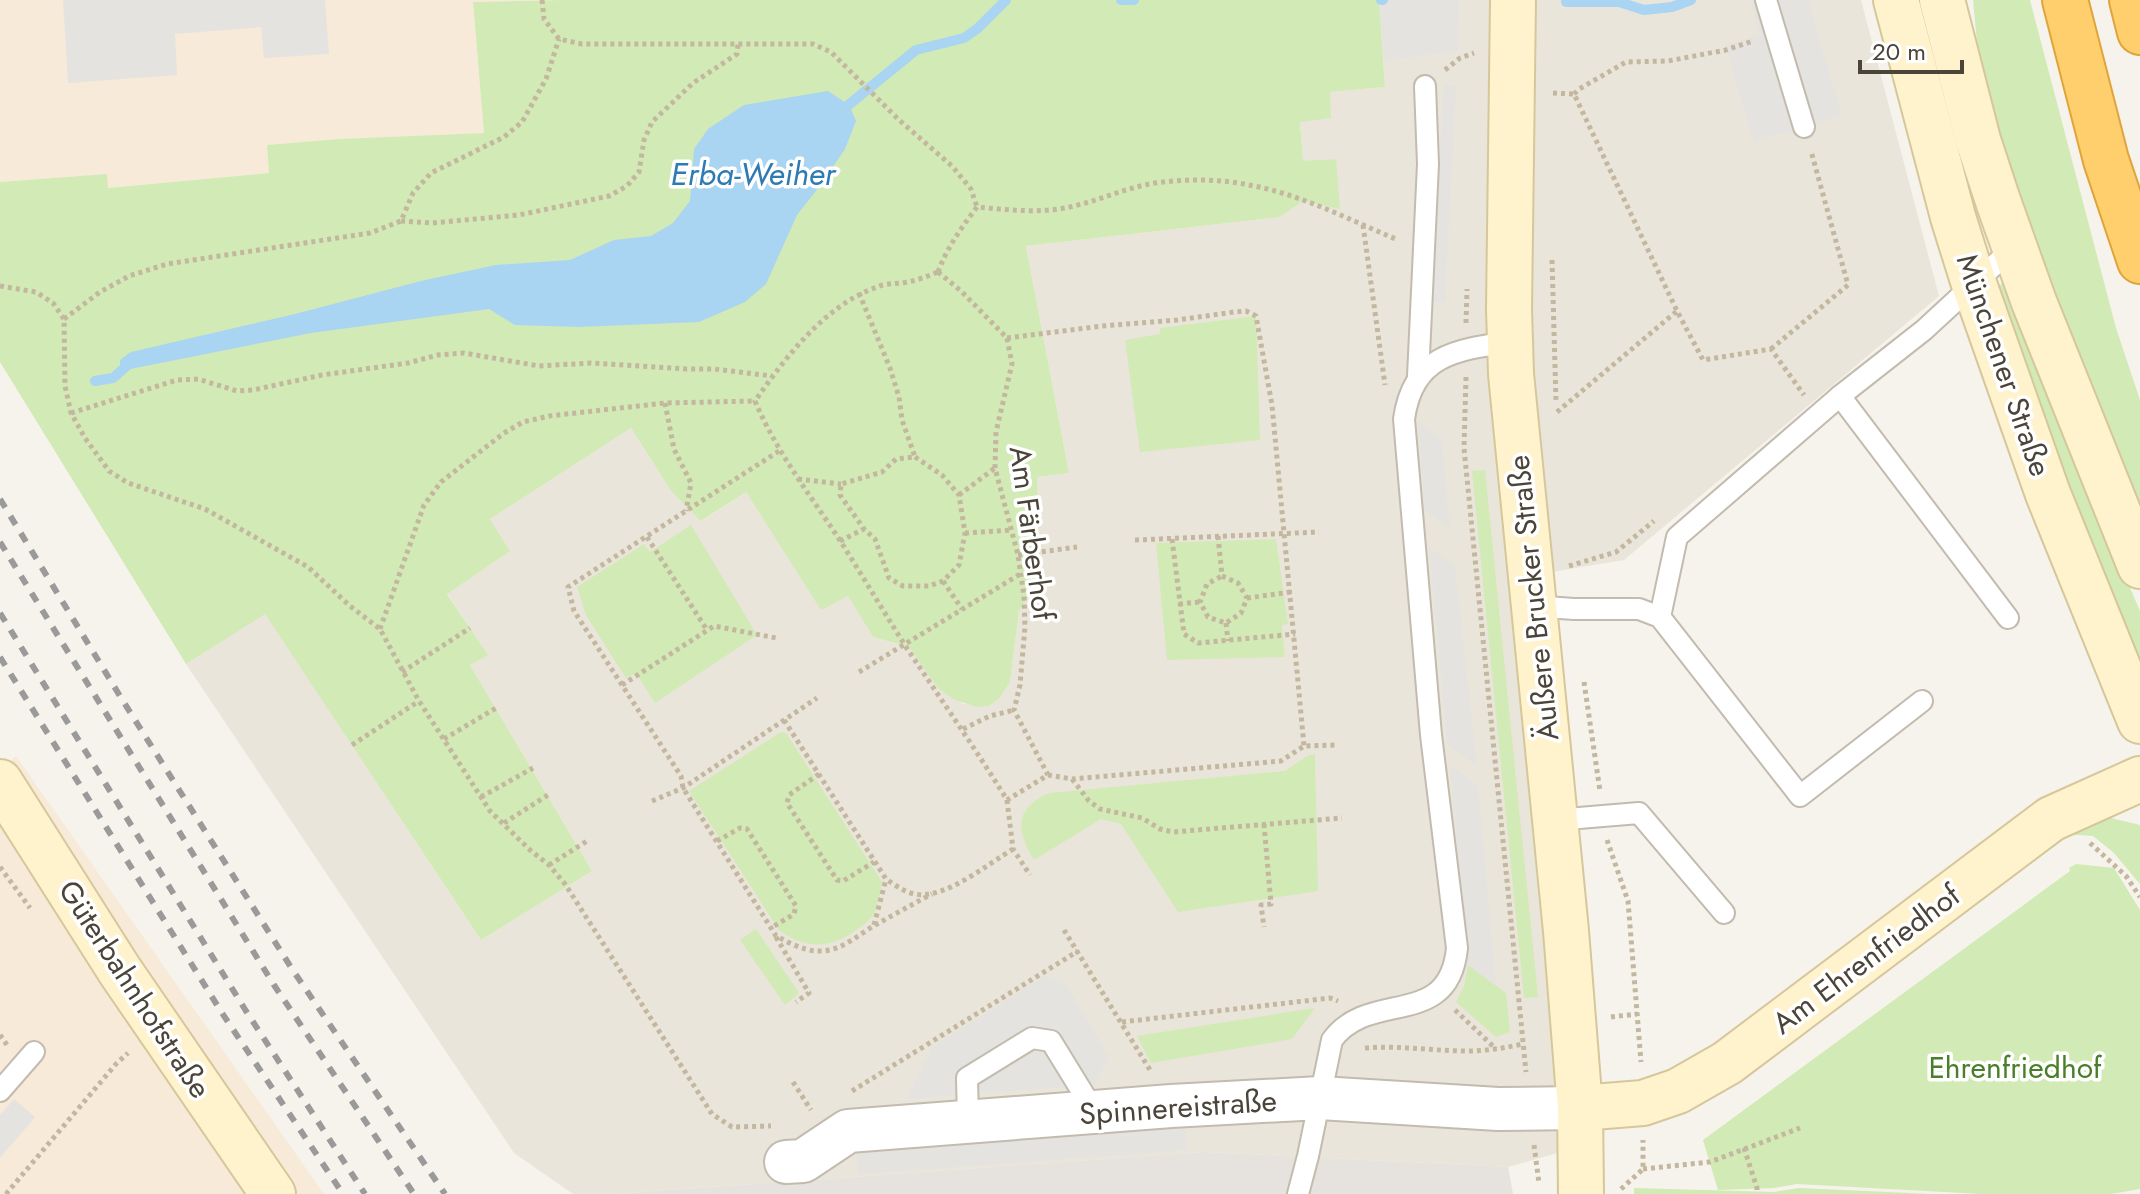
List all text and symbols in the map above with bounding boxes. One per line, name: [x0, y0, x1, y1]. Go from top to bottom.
scale bar: [1860, 24, 1962, 74]
text: 20 m: [1872, 34, 1926, 69]
water label: Erba-Weiher: [671, 151, 838, 197]
street label: Münchener Straße: [1946, 248, 2062, 482]
street label: Am Färberhof: [998, 443, 1066, 624]
street label: Äußere Brucker Straße: [1497, 453, 1569, 743]
street label: Güterbahnhofstraße: [48, 872, 222, 1106]
street label: Am Ehrenfriedhof: [1763, 873, 1970, 1044]
park label: Ehrenfriedhof: [1928, 1046, 2103, 1089]
street label: Spinnereistraße: [1078, 1079, 1278, 1135]

